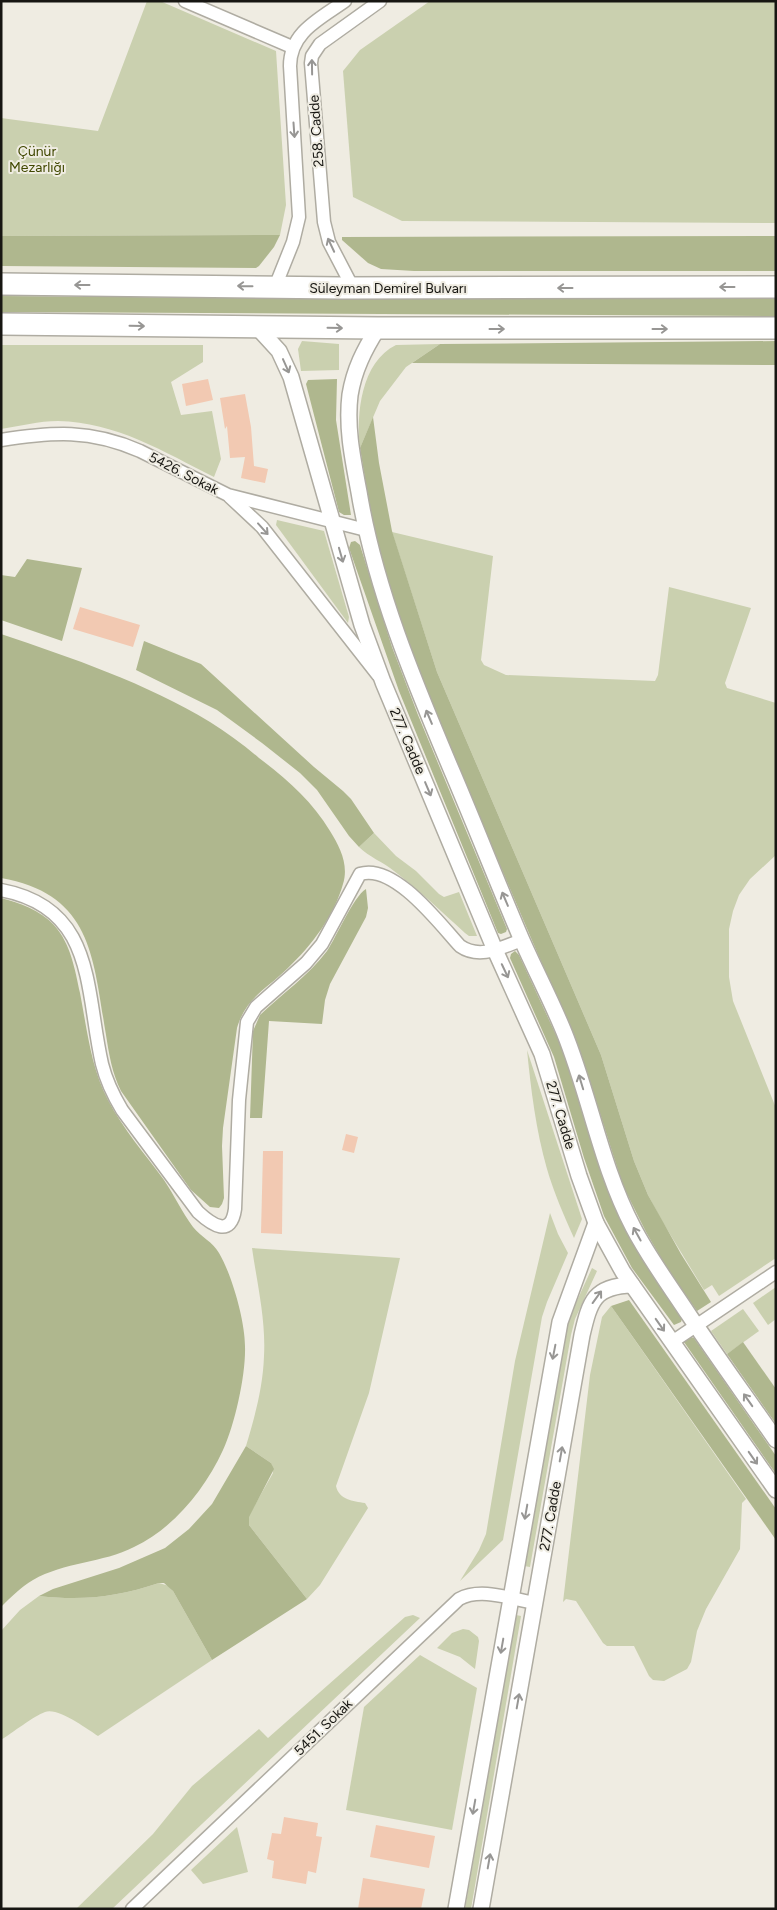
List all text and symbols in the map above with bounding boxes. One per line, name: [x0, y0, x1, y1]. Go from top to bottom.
one-way arrow: [307, 59, 317, 75]
street label: 258. Cadde: [305, 94, 327, 168]
one-way arrow: [290, 122, 299, 138]
park label: Çünür Mezarlığı: [9, 143, 65, 176]
one-way arrow: [326, 238, 336, 253]
one-way arrow: [74, 280, 90, 290]
street label: Süleyman Demirel Bulvarı: [309, 280, 467, 297]
one-way arrow: [237, 281, 253, 291]
one-way arrow: [719, 282, 736, 292]
one-way arrow: [557, 283, 573, 293]
one-way arrow: [129, 321, 145, 331]
one-way arrow: [326, 323, 343, 333]
one-way arrow: [489, 324, 505, 334]
one-way arrow: [652, 324, 668, 334]
one-way arrow: [282, 358, 292, 373]
street label: 5426. Sokak: [146, 449, 222, 498]
one-way arrow: [257, 522, 269, 535]
one-way arrow: [337, 547, 347, 563]
street label: 277. Cadde: [386, 705, 429, 777]
one-way arrow: [423, 710, 433, 725]
one-way arrow: [424, 781, 433, 796]
one-way arrow: [500, 892, 510, 907]
one-way arrow: [500, 963, 510, 978]
one-way arrow: [576, 1074, 586, 1090]
street label: 277. Cadde: [542, 1079, 579, 1152]
one-way arrow: [632, 1226, 642, 1241]
one-way arrow: [592, 1290, 602, 1304]
one-way arrow: [655, 1318, 665, 1332]
one-way arrow: [548, 1343, 558, 1359]
one-way arrow: [743, 1393, 753, 1407]
one-way arrow: [556, 1447, 566, 1463]
one-way arrow: [748, 1451, 758, 1465]
street label: 277. Cadde: [536, 1480, 565, 1552]
one-way arrow: [520, 1503, 530, 1519]
one-way arrow: [496, 1638, 506, 1654]
one-way arrow: [513, 1693, 523, 1709]
street label: 5451. Sokak: [291, 1695, 356, 1759]
one-way arrow: [468, 1798, 478, 1814]
one-way arrow: [485, 1853, 495, 1869]

